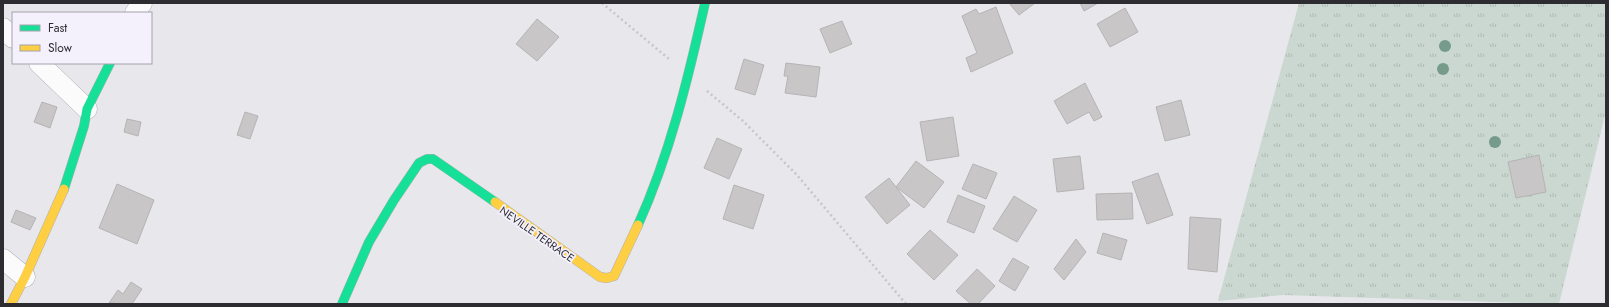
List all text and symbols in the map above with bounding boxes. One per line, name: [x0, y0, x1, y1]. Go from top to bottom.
legend: [12, 12, 152, 64]
text: Fast: [48, 19, 67, 37]
text: Slow: [48, 39, 73, 57]
street label: NEVILLE TERRACE: [496, 202, 578, 266]

